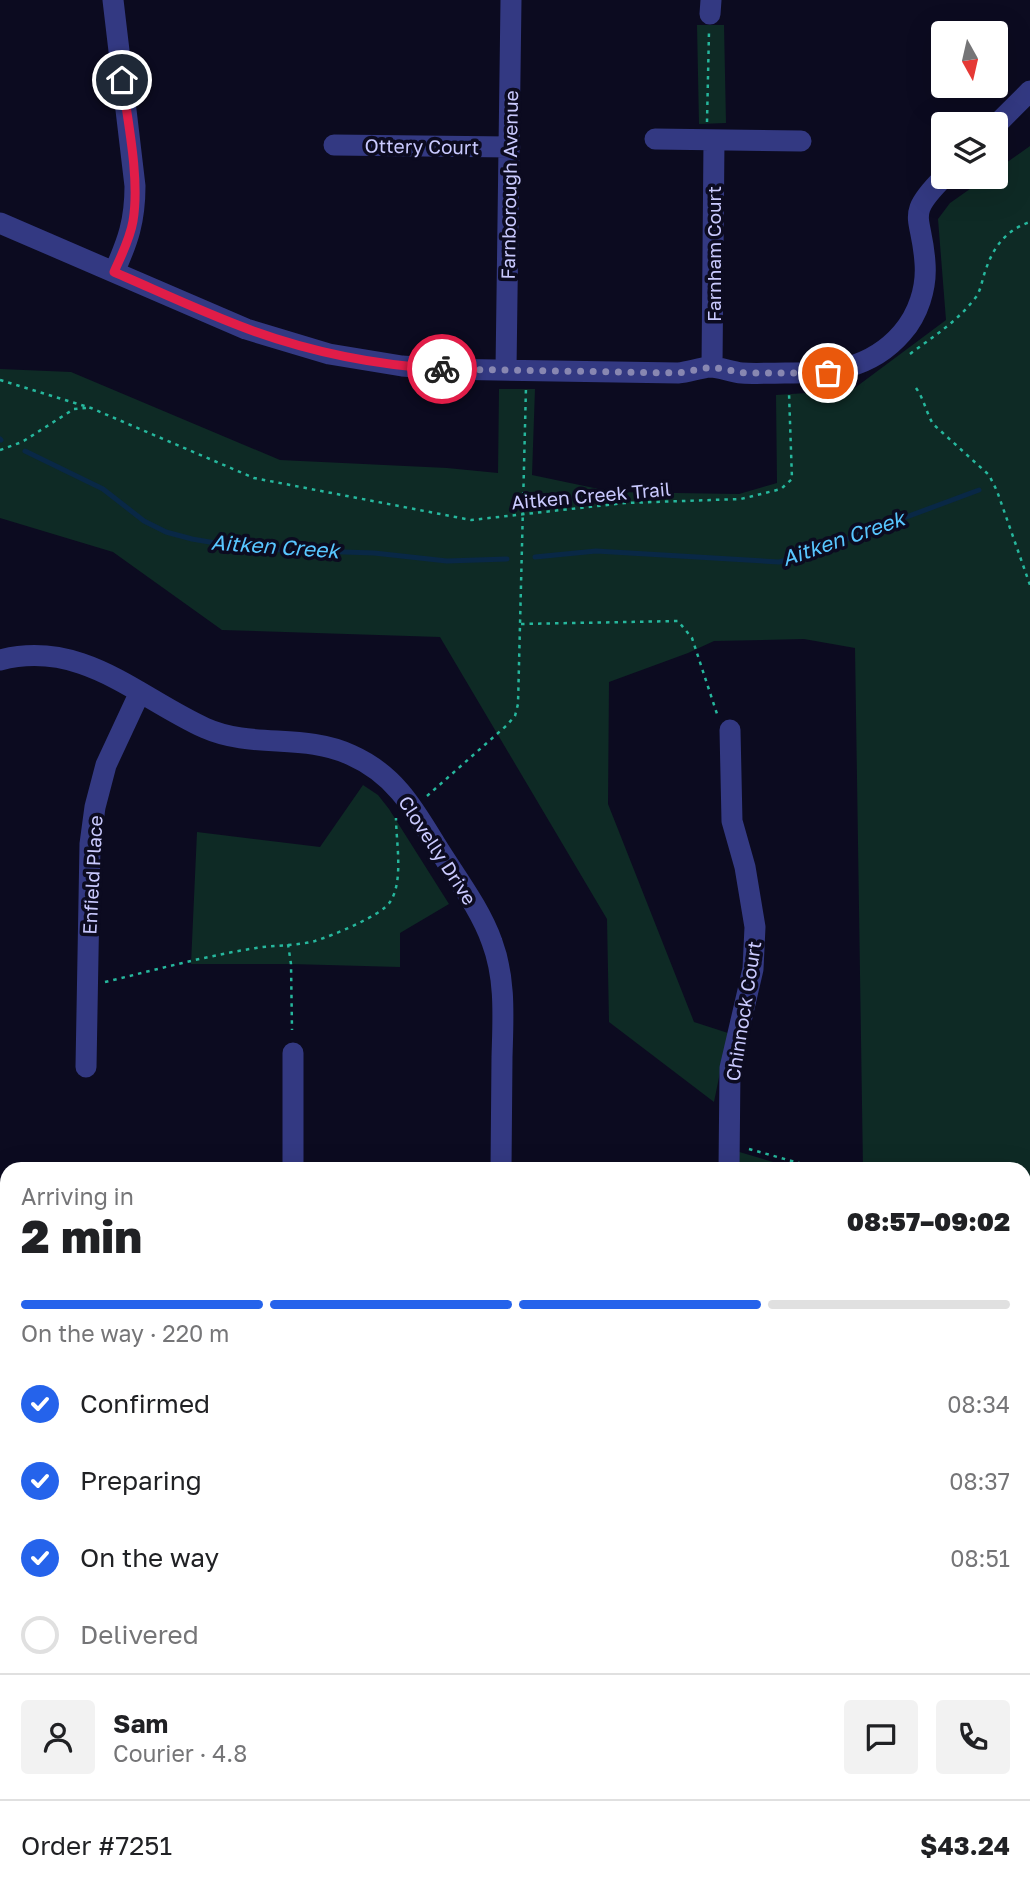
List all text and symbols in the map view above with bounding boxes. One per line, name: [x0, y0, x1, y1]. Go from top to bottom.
north arrow: [931, 21, 1008, 98]
map controls: [931, 21, 1008, 189]
pin: [92, 50, 152, 110]
icon: home: [103, 61, 141, 99]
street label: Farnborough Avenue: [496, 90, 522, 280]
button: layers: [931, 112, 1008, 189]
street label: Ottery Court: [364, 134, 480, 158]
street label: Farnham Court: [702, 186, 725, 322]
courier: [407, 334, 477, 404]
pin: [798, 343, 858, 403]
icon: bike: [423, 350, 461, 388]
icon: bag: [809, 354, 847, 392]
street label: Aitken Creek Trail: [510, 477, 672, 513]
water label: Aitken Creek: [778, 504, 910, 571]
water label: Aitken Creek: [210, 529, 342, 564]
street label: Clovelly Drive: [394, 791, 482, 909]
street label: Enfield Place: [77, 815, 107, 935]
street label: Chinnock Court: [721, 939, 765, 1083]
text: Arriving in: [21, 1182, 134, 1210]
text: 08:57–09:02: [847, 1206, 1010, 1237]
text: 2 min: [21, 1208, 142, 1263]
text: On the way · 220 m: [21, 1319, 229, 1347]
icon: check: [21, 1385, 59, 1423]
text: Confirmed: [80, 1388, 210, 1419]
text: 08:34: [947, 1390, 1010, 1418]
icon: check: [21, 1462, 59, 1500]
text: Preparing: [80, 1465, 202, 1496]
text: 08:37: [949, 1467, 1010, 1495]
icon: check: [21, 1539, 59, 1577]
text: On the way: [80, 1542, 219, 1573]
text: 08:51: [950, 1544, 1010, 1572]
text: Delivered: [80, 1619, 199, 1650]
button: person: [21, 1700, 95, 1774]
button: chat: [844, 1700, 918, 1774]
button: phone: [936, 1700, 1010, 1774]
text: Sam: [113, 1708, 168, 1739]
text: Courier · 4.8: [113, 1739, 247, 1767]
text: Order #7251: [21, 1830, 172, 1861]
text: $43.24: [920, 1830, 1010, 1861]

